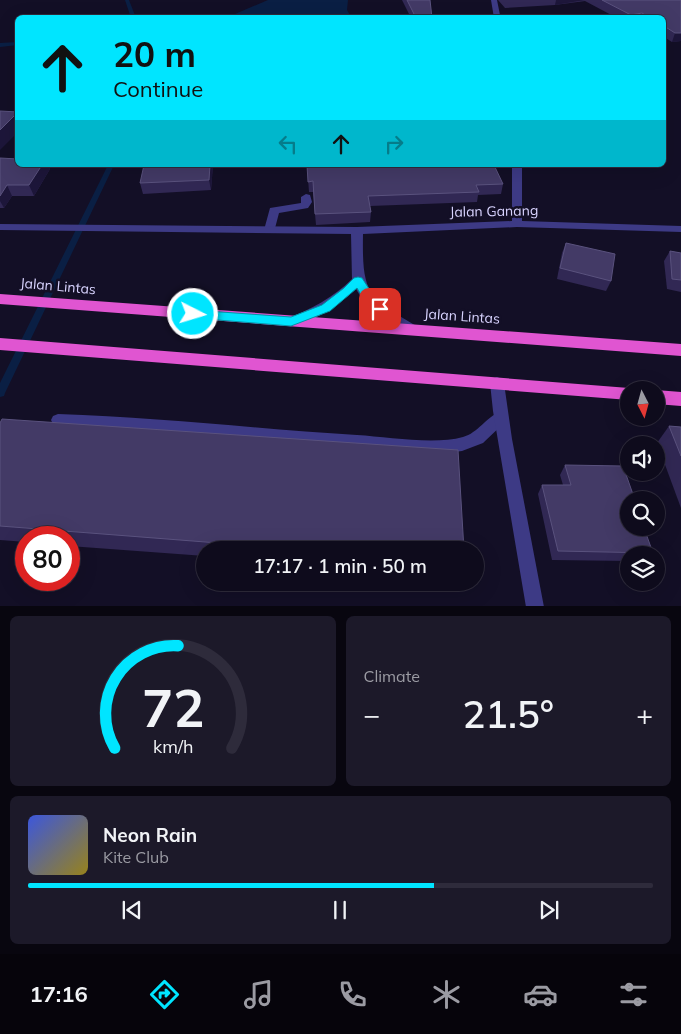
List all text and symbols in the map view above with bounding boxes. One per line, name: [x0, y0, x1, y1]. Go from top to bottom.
text: 20 m: [113, 32, 196, 76]
icon: ahead: [30, 35, 95, 100]
text: Continue: [113, 75, 203, 103]
icon: left: [274, 130, 302, 158]
icon: ahead: [327, 130, 355, 158]
icon: right: [380, 130, 408, 158]
street label: Jalan Ganang: [450, 201, 538, 221]
street label: Jalan Lintas: [19, 274, 97, 298]
position arrow: [166, 287, 218, 339]
pin: [359, 288, 401, 330]
icon: arrive: [366, 295, 394, 323]
street label: Jalan Lintas: [423, 304, 501, 328]
north arrow: [620, 381, 665, 426]
map controls: [620, 381, 665, 591]
button: sound: [620, 436, 665, 481]
button: search: [620, 491, 665, 536]
speed limit sign: 80: [15, 526, 80, 591]
button: layers: [620, 546, 665, 591]
text: 17:17 · 1 min · 50 m: [253, 554, 427, 578]
text: Climate: [364, 666, 420, 686]
text: 72: [142, 675, 204, 740]
text: 21.5°: [462, 690, 554, 738]
text: −: [364, 697, 380, 732]
text: +: [636, 697, 653, 732]
text: km/h: [153, 735, 193, 757]
text: Neon Rain: [103, 823, 197, 847]
text: Kite Club: [103, 847, 169, 867]
icon: previous: [118, 896, 146, 924]
icon: pause: [326, 896, 354, 924]
icon: next: [535, 896, 563, 924]
icon: directions: [147, 977, 182, 1012]
icon: music: [241, 977, 276, 1012]
icon: phone: [335, 977, 370, 1012]
icon: climate: [429, 977, 464, 1012]
icon: car: [523, 977, 558, 1012]
icon: filters: [616, 977, 651, 1012]
text: 17:16: [29, 980, 88, 1008]

